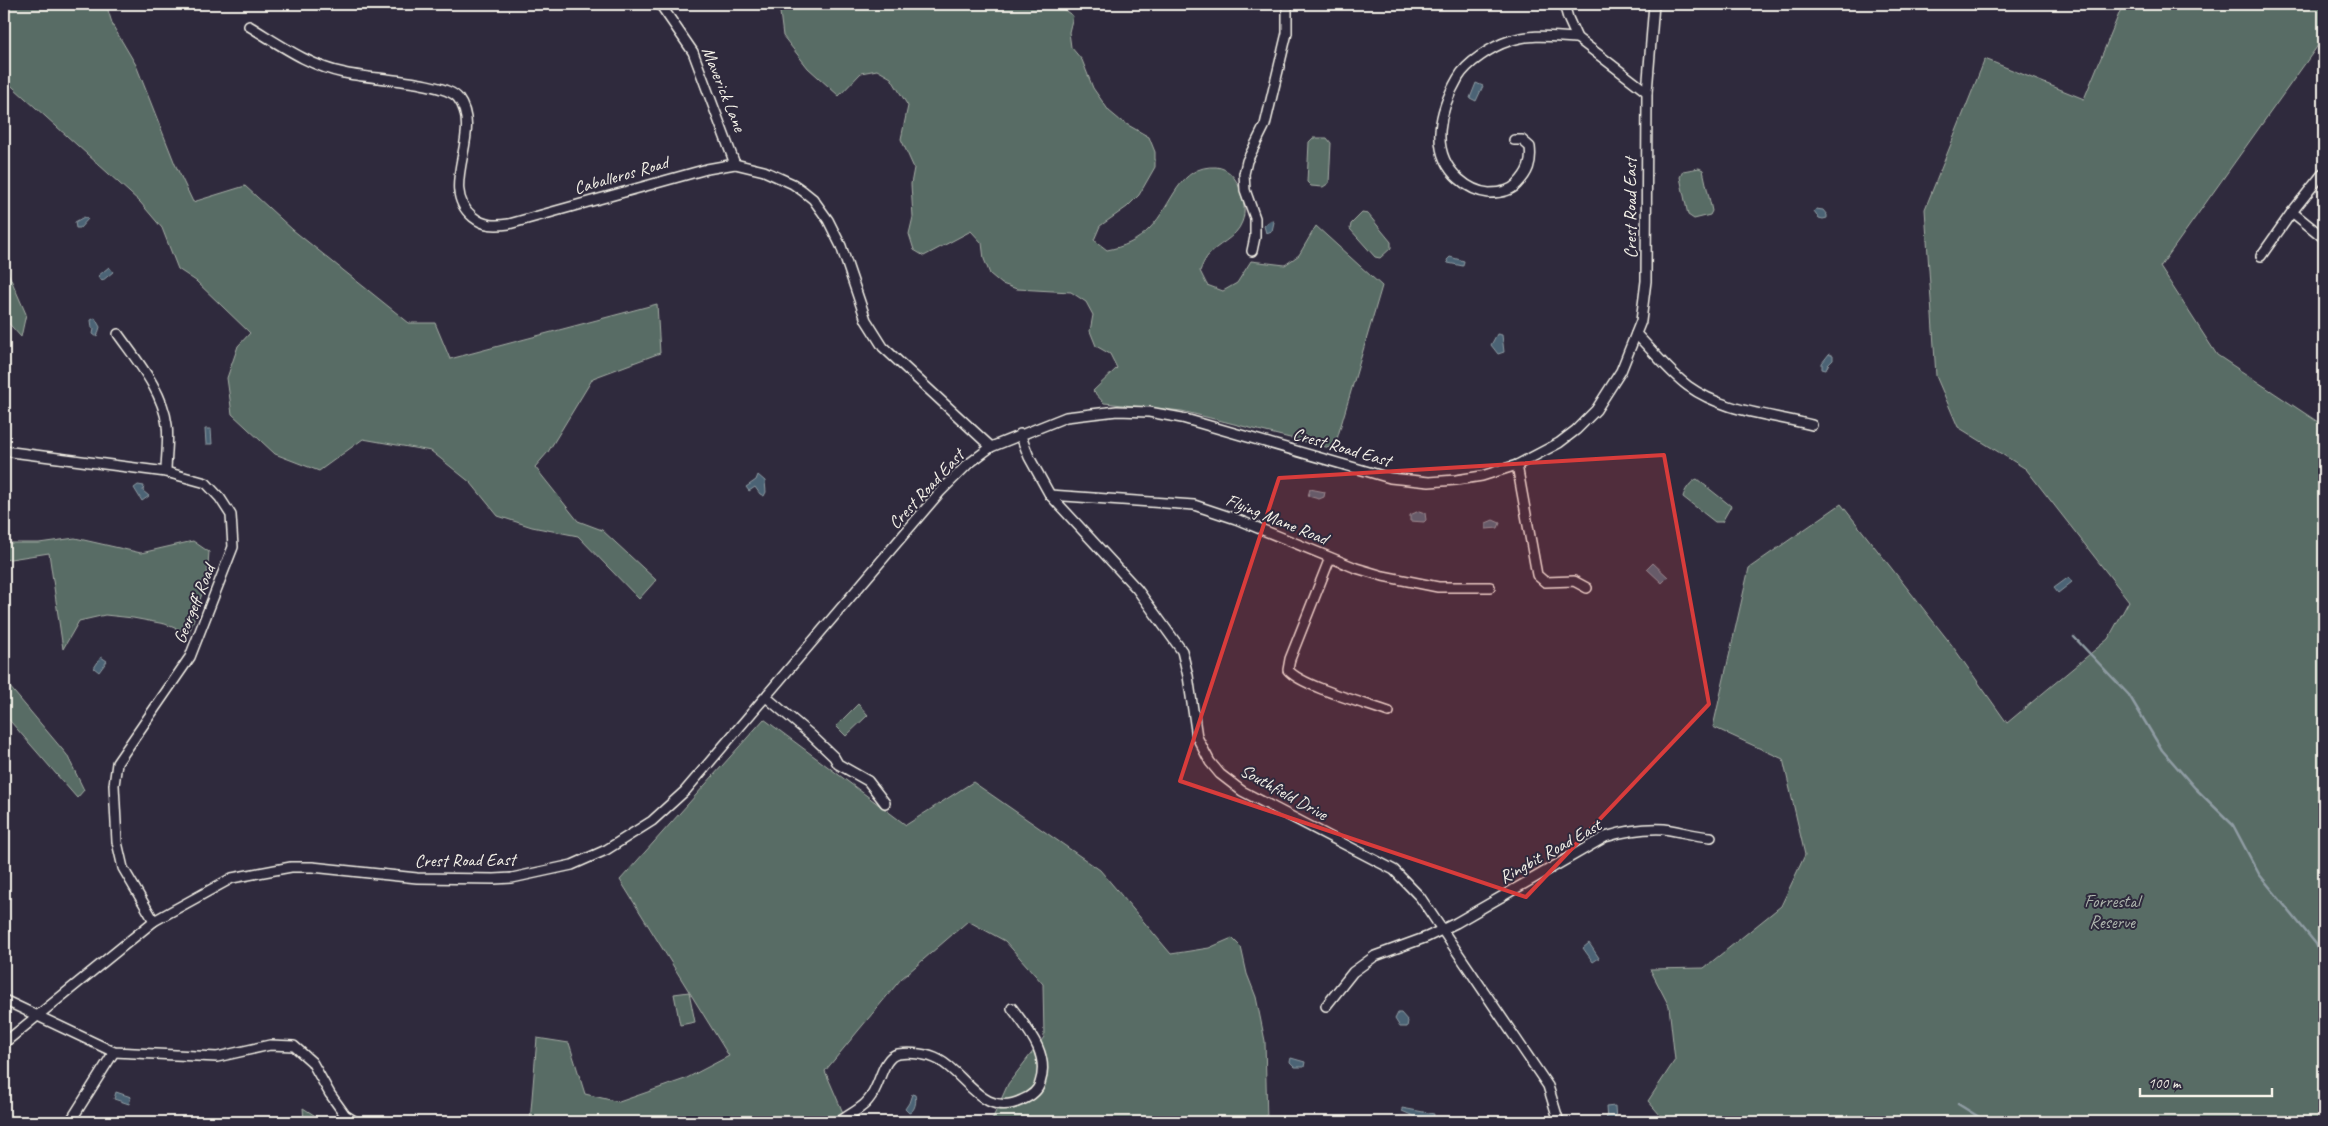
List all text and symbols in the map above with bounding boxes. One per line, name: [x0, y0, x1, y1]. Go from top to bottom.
street label: Maverick Lane: [697, 44, 751, 136]
street label: Caballeros Road: [571, 150, 673, 199]
street label: Crest Road East: [1619, 155, 1641, 258]
street label: Crest Road East: [1290, 423, 1396, 472]
street label: Crest Road East: [884, 442, 971, 533]
street label: Flying Mane Road: [1223, 489, 1334, 551]
street label: Georgeff Road: [168, 559, 221, 647]
street label: Southfield Drive: [1237, 759, 1332, 826]
street label: Ringbit Road East: [1495, 813, 1607, 888]
street label: Crest Road East: [414, 848, 519, 872]
park label: Forrestal Reserve: [2084, 890, 2143, 933]
scale bar: [2140, 1066, 2273, 1098]
text: 100 m: [2148, 1074, 2182, 1093]

